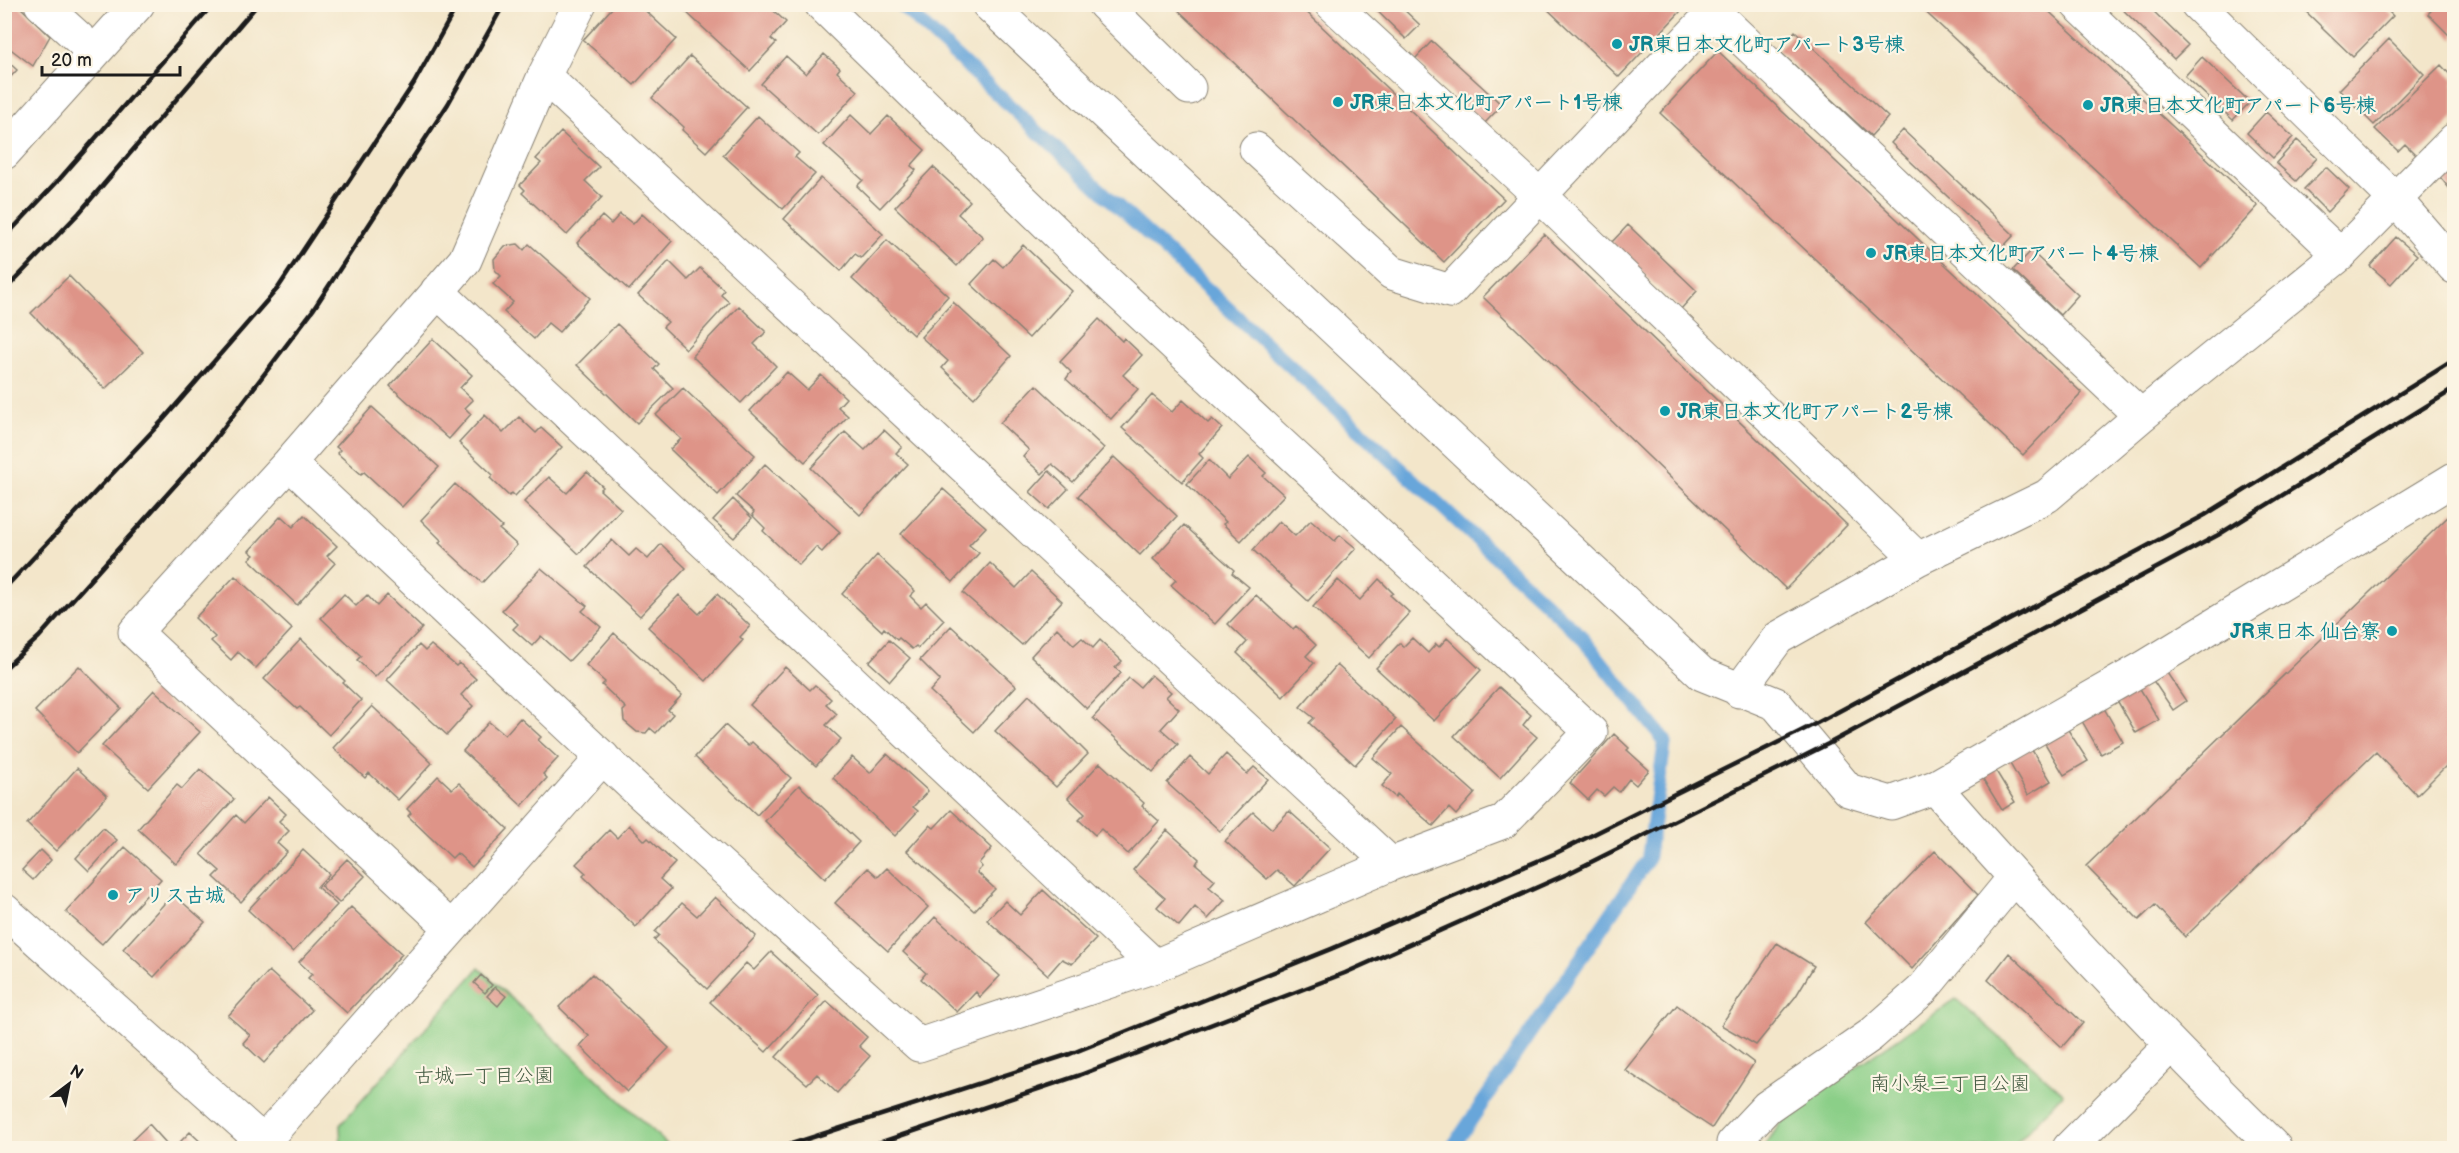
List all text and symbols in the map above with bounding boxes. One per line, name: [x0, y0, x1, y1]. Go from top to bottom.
place label: JR東日本文化町アパート3号棟: [1629, 33, 1905, 57]
marker: JR東日本文化町アパート3号棟: [1610, 37, 1624, 51]
scale bar: [42, 39, 180, 77]
text: 20 m: [51, 50, 92, 71]
place label: JR東日本文化町アパート1号棟: [1350, 91, 1623, 115]
place label: JR東日本文化町アパート6号棟: [2100, 94, 2376, 118]
marker: JR東日本文化町アパート1号棟: [1331, 95, 1345, 109]
marker: JR東日本文化町アパート6号棟: [2081, 98, 2095, 112]
place label: JR東日本文化町アパート4号棟: [1883, 242, 2159, 266]
marker: JR東日本文化町アパート4号棟: [1864, 246, 1878, 260]
place label: JR東日本文化町アパート2号棟: [1677, 400, 1953, 424]
marker: JR東日本文化町アパート2号棟: [1658, 404, 1672, 418]
place label: JR東日本 仙台寮: [2230, 620, 2380, 644]
marker: JR東日本 仙台寮: [2385, 624, 2399, 638]
place label: アリス古城: [125, 884, 225, 908]
marker: アリス古城: [106, 888, 120, 902]
north arrow: [39, 1054, 99, 1114]
text: N: [66, 1061, 86, 1084]
park label: 古城一丁目公園: [414, 1064, 554, 1088]
park label: 南小泉三丁目公園: [1870, 1072, 2030, 1096]

